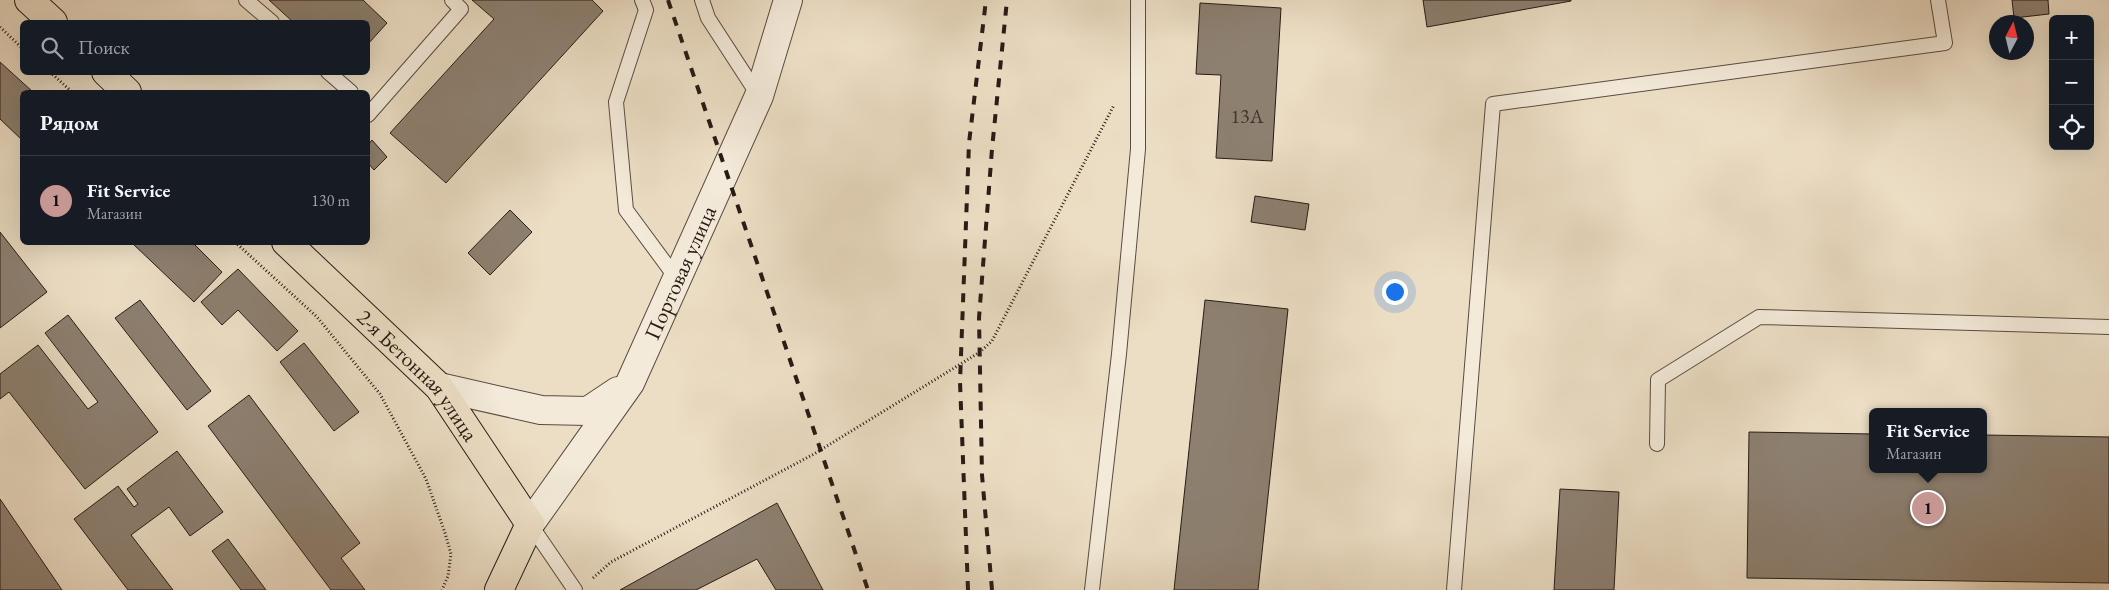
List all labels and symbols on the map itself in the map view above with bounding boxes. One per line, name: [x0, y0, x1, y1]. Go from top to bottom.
north arrow: [1989, 15, 2034, 60]
house number: 13А: [1230, 103, 1264, 129]
street label: Портовая улица: [637, 201, 723, 344]
your location: [1382, 279, 1408, 305]
street label: 2-я Бетонная улица: [351, 302, 486, 447]
pin: 1: [1912, 489, 1944, 527]

